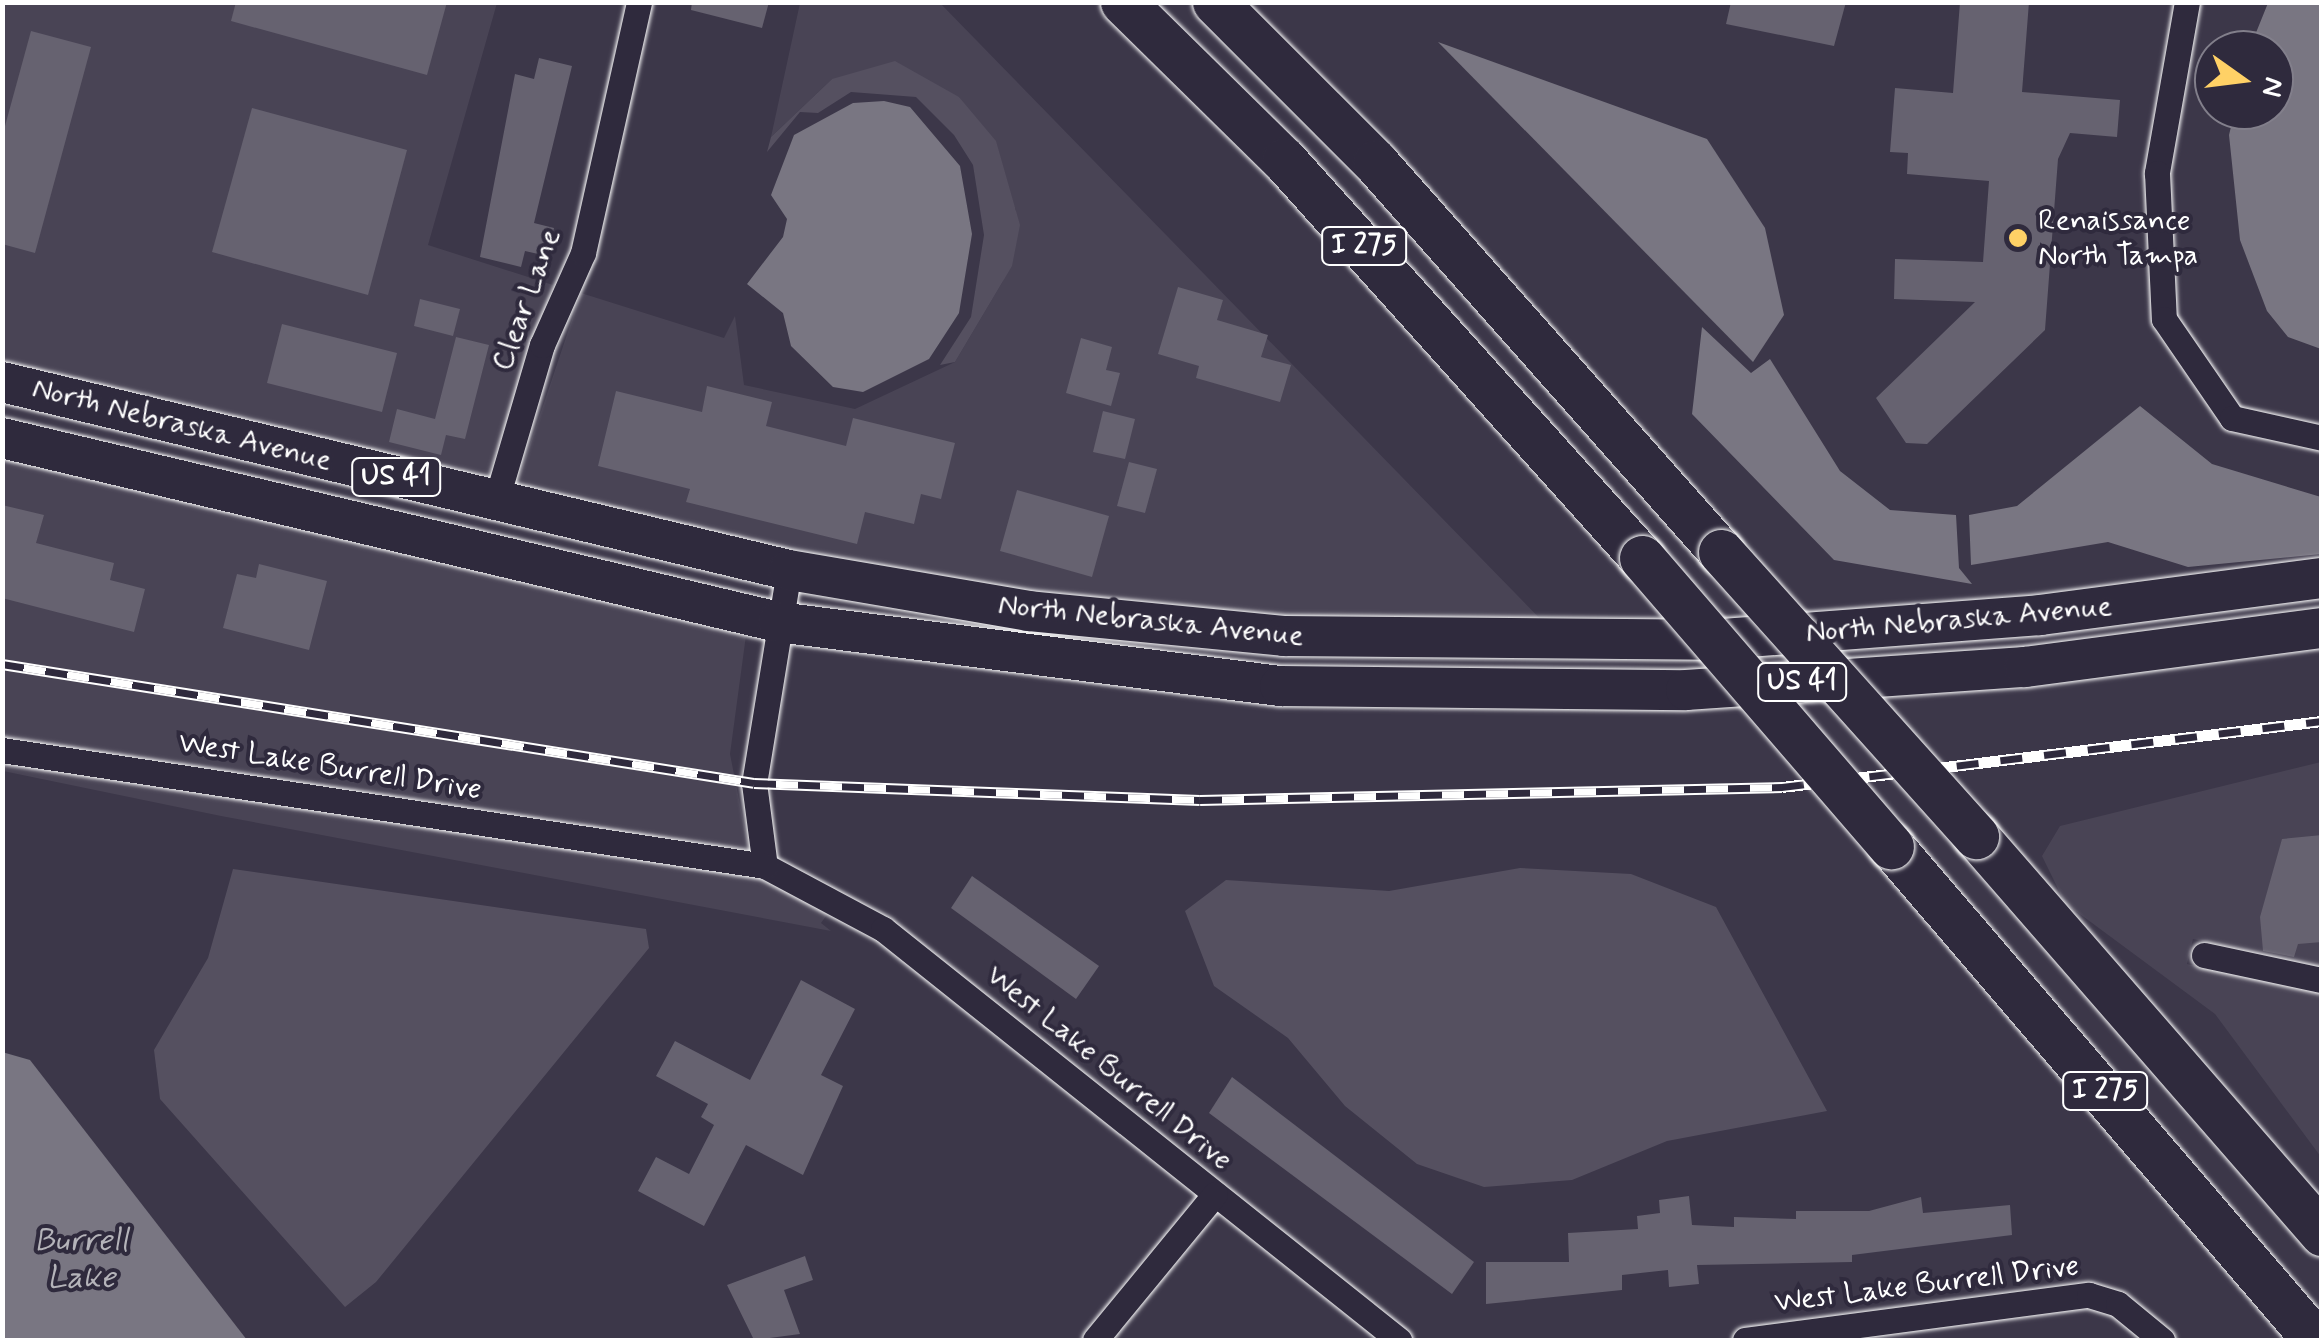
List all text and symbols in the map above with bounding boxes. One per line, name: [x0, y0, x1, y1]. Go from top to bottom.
north arrow: [2194, 30, 2294, 130]
text: N: [2251, 73, 2292, 100]
place label: Renaissance North Tampa: [2038, 203, 2198, 274]
road number: I 275: [1319, 223, 1409, 269]
street label: Clear Lane: [485, 226, 569, 374]
marker: Renaissance North Tampa: [2007, 227, 2029, 249]
street label: North Nebraska Avenue: [29, 370, 335, 480]
road number: US 41: [351, 454, 441, 500]
street label: North Nebraska Avenue: [996, 587, 1306, 655]
street label: North Nebraska Avenue: [1804, 589, 2114, 651]
road number: US 41: [1757, 659, 1847, 705]
street label: West Lake Burrell Drive: [177, 725, 483, 809]
street label: West Lake Burrell Drive: [979, 958, 1239, 1178]
road number: I 275: [2060, 1068, 2150, 1114]
water label: Burrell Lake: [34, 1223, 128, 1298]
street label: West Lake Burrell Drive: [1774, 1249, 2080, 1321]

